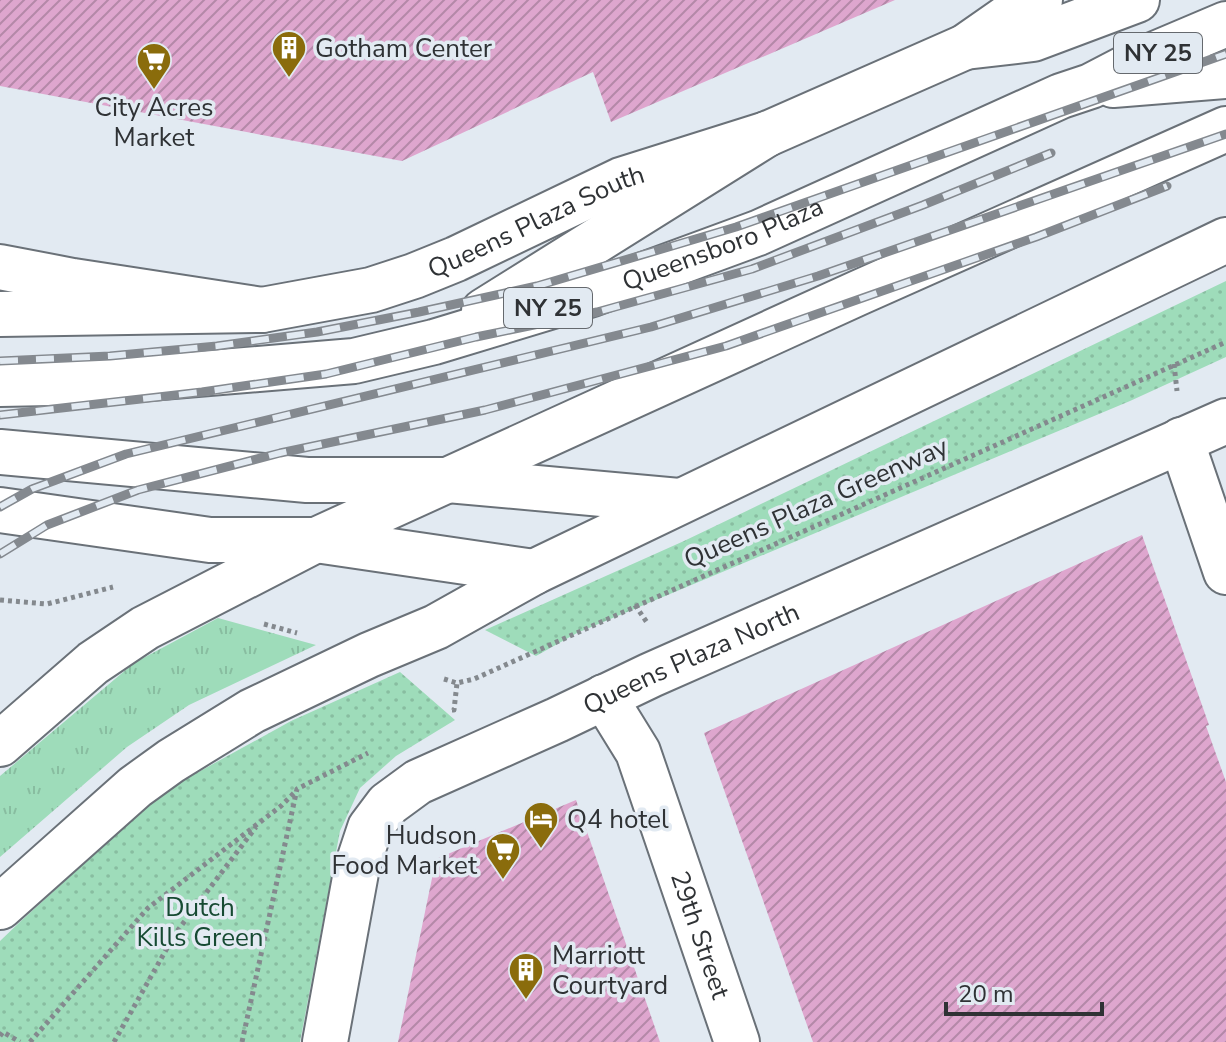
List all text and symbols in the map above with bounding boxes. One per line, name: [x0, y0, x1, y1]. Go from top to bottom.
building icon: Gotham Center: [270, 29, 308, 79]
place label: Gotham Center: [315, 31, 493, 66]
road number: NY 25: [1114, 33, 1202, 73]
supermarket icon: City Acres Market: [135, 41, 173, 91]
place label: City Acres Market: [94, 90, 214, 155]
street label: Queens Plaza South: [422, 156, 649, 286]
street label: Queensboro Plaza: [617, 188, 829, 299]
road number: NY 25: [504, 288, 592, 328]
street label: Queens Plaza Greenway: [679, 429, 954, 577]
street label: Queens Plaza North: [577, 594, 805, 723]
hotel icon: Q4 hotel: [522, 800, 560, 850]
place label: Q4 hotel: [567, 802, 669, 837]
place label: Hudson Food Market: [332, 818, 478, 883]
supermarket icon: Hudson Food Market: [484, 831, 522, 881]
street label: 29th Street: [662, 866, 739, 1004]
park label: Dutch Kills Green: [136, 890, 264, 955]
place label: Marriott Courtyard: [552, 938, 668, 1003]
building icon: Marriott Courtyard: [507, 951, 545, 1001]
scale bar: [946, 966, 1102, 1016]
text: 20 m: [958, 978, 1014, 1010]

